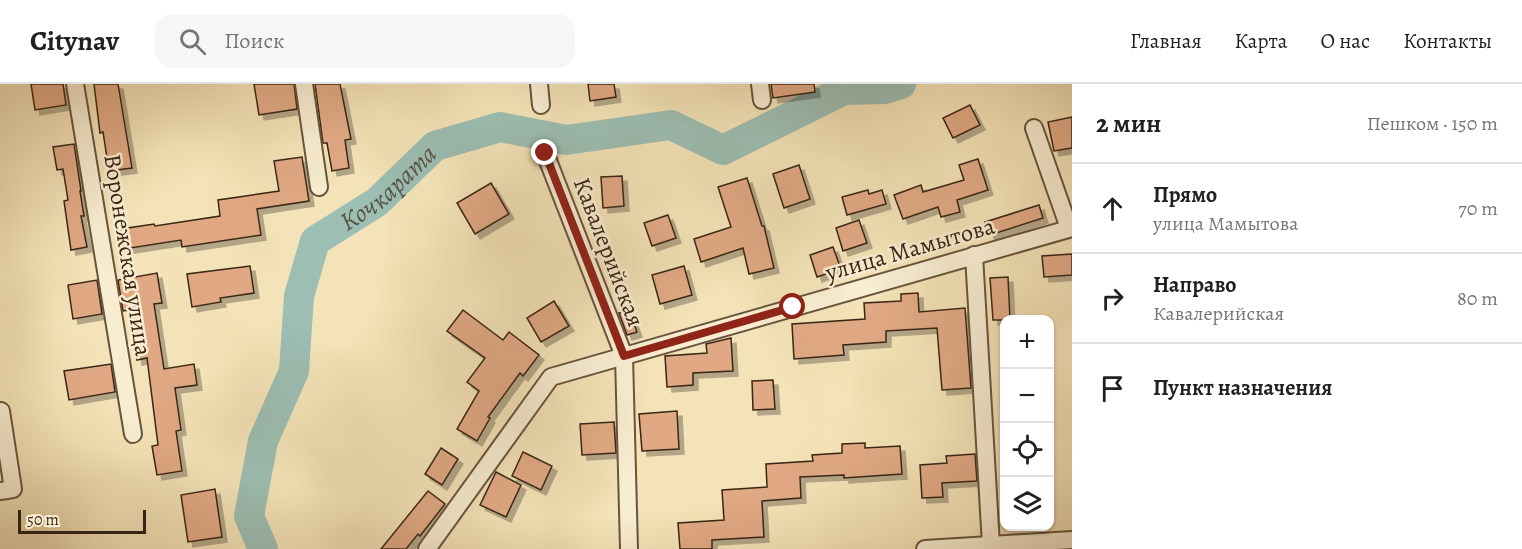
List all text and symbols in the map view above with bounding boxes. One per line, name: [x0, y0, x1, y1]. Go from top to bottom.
search box: [155, 14, 575, 68]
text: Citynav: [30, 22, 119, 60]
icon: search: [176, 25, 209, 58]
text: Поиск: [224, 26, 284, 56]
text: Главная: [1130, 27, 1202, 55]
text: Карта: [1235, 27, 1287, 55]
text: О нас: [1320, 27, 1370, 55]
text: Контакты: [1403, 27, 1492, 55]
text: 2 мин: [1096, 106, 1161, 141]
text: Пешком · 150 m: [1367, 110, 1498, 137]
water label: Кочкарата: [333, 136, 444, 239]
route end: [531, 139, 557, 165]
street label: Воронежская улица: [96, 152, 160, 358]
street label: Кавалерийская: [566, 173, 652, 331]
text: Прямо: [1153, 180, 1217, 210]
icon: ahead: [1096, 192, 1129, 225]
text: 70 m: [1458, 195, 1498, 222]
street label: улица Мамытова: [821, 210, 998, 289]
text: улица Мамытова: [1153, 210, 1298, 237]
text: Направо: [1153, 270, 1236, 300]
icon: right: [1096, 282, 1129, 315]
text: 80 m: [1457, 285, 1498, 312]
route start: [779, 293, 805, 319]
text: Кавалерийская: [1153, 300, 1284, 327]
map controls: [1000, 315, 1054, 531]
button: +: [1000, 315, 1054, 369]
button: −: [1000, 369, 1054, 423]
icon: arrive: [1096, 372, 1129, 405]
text: Пункт назначения: [1153, 373, 1332, 403]
button: locate: [1000, 423, 1054, 477]
button: layers: [1000, 477, 1054, 531]
scale bar: [18, 507, 146, 534]
text: 50 m: [27, 509, 59, 531]

